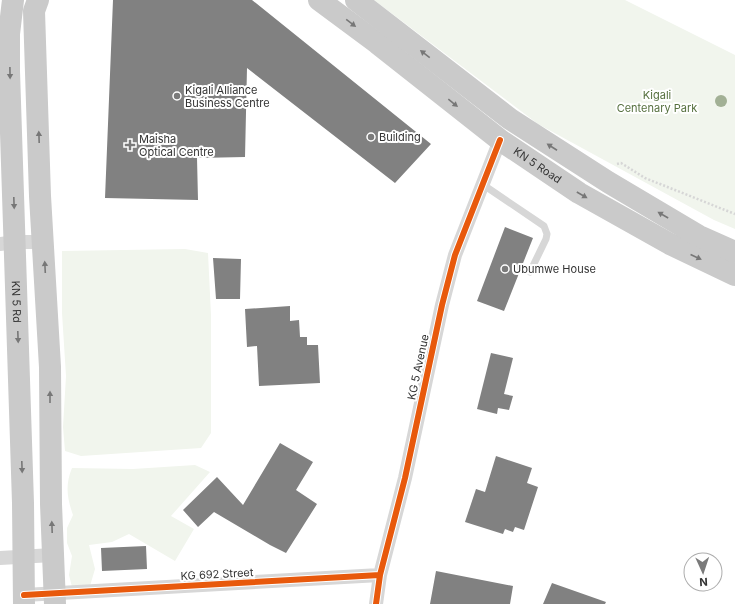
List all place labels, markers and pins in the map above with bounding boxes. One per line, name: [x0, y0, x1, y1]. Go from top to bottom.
place label: Kigali Alliance Business Centre: [185, 83, 270, 110]
marker: Kigali Alliance Business Centre: [172, 91, 182, 101]
place label: Building: [379, 130, 421, 144]
place label: Maisha Optical Centre: [139, 132, 214, 159]
marker: Building: [366, 132, 376, 142]
marker: Maisha Optical Centre: [124, 139, 136, 151]
place label: Ubumwe House: [513, 262, 596, 276]
marker: Ubumwe House: [500, 264, 510, 274]

